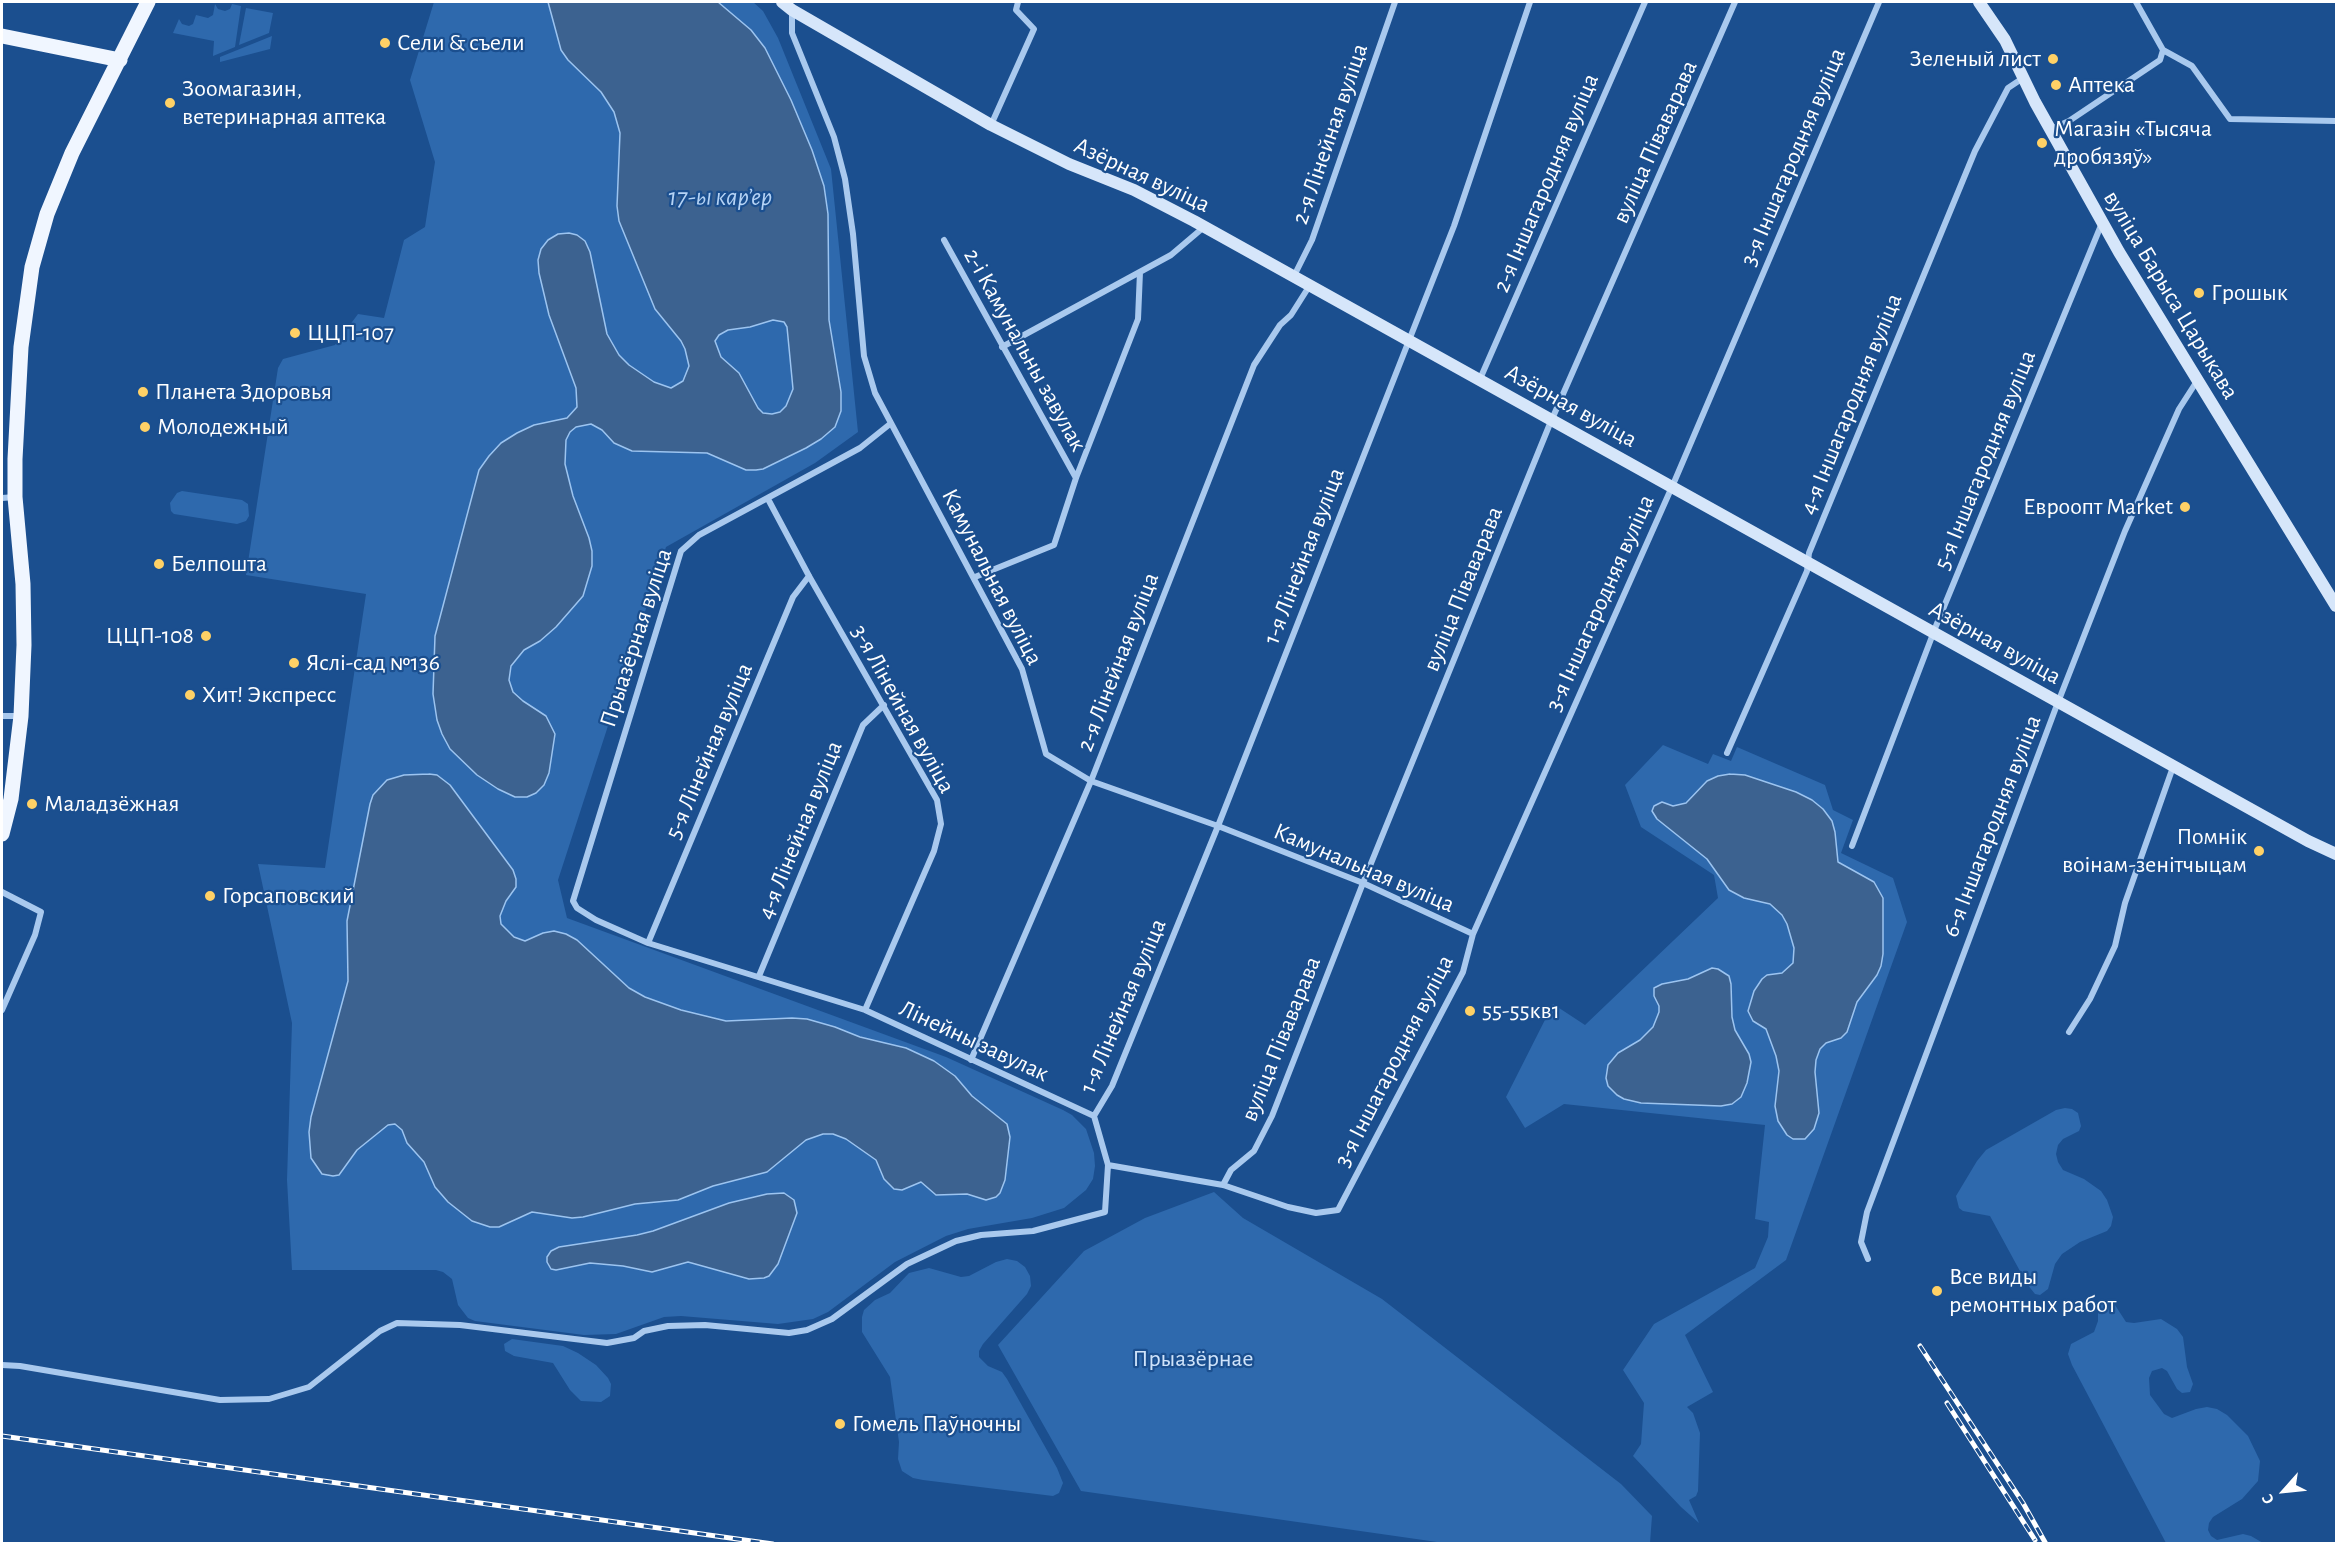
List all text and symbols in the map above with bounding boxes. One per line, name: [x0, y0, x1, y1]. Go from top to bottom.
place label: Сели & съели: [397, 29, 525, 57]
marker: Сели & съели: [378, 36, 392, 50]
street label: 2-я Лінейная вуліца: [1286, 40, 1374, 228]
street label: 3-я Іншагародняя вуліца: [1734, 44, 1852, 270]
place label: Зеленый лист: [1910, 45, 2041, 73]
marker: Зеленый лист: [2046, 52, 2060, 66]
street label: вуліца Піваварава: [1606, 56, 1704, 228]
street label: 2-я Іншагародняя вуліца: [1487, 69, 1605, 297]
place label: Аптека: [2068, 71, 2135, 99]
place label: Зоомагазин, ветеринарная аптека: [182, 75, 386, 131]
marker: Аптека: [2049, 78, 2063, 92]
marker: Зоомагазин, ветеринарная аптека: [163, 96, 177, 110]
place label: Магазін «Тысяча дробязяў»: [2054, 115, 2212, 171]
street label: Азёрная вуліца: [1069, 131, 1215, 219]
marker: Магазін «Тысяча дробязяў»: [2035, 136, 2049, 150]
water label: 17-ы кар’ер: [668, 181, 772, 213]
street label: вуліца Барыса Царыкава: [2097, 185, 2245, 405]
street label: 2-і Камунальны завулак: [957, 244, 1093, 456]
place label: Грошык: [2211, 279, 2288, 307]
marker: Грошык: [2192, 286, 2206, 300]
street label: 4-я Іншагародняя вуліца: [1793, 289, 1909, 519]
place label: ЦЦП-107: [307, 319, 394, 347]
marker: ЦЦП-107: [288, 326, 302, 340]
street label: 5-я Іншагародняя вуліца: [1928, 346, 2042, 574]
street label: Азёрная вуліца: [1500, 358, 1642, 454]
place label: Планета Здоровья: [155, 378, 332, 406]
marker: Планета Здоровья: [136, 385, 150, 399]
place label: Молодежный: [157, 413, 289, 441]
marker: Молодежный: [138, 420, 152, 434]
street label: 1-я Лінейная вуліца: [1257, 464, 1351, 648]
street label: Камунальная вуліца: [935, 484, 1049, 670]
street label: 3-я Іншагародняя вуліца: [1539, 490, 1661, 716]
place label: Евроопт Market: [2023, 493, 2173, 521]
marker: Евроопт Market: [2178, 500, 2192, 514]
street label: вуліца Піваварава: [1417, 502, 1509, 676]
street label: Прыазёрная вуліца: [594, 545, 678, 731]
place label: Белпошта: [171, 550, 267, 578]
marker: Белпошта: [152, 557, 166, 571]
street label: 2-я Лінейная вуліца: [1071, 569, 1165, 755]
street label: Азёрная вуліца: [1924, 595, 2066, 691]
street label: 3-я Лінейная вуліца: [845, 620, 961, 798]
place label: ЦЦП-108: [106, 622, 194, 650]
marker: ЦЦП-108: [199, 629, 213, 643]
place label: Яслі-сад №136: [306, 649, 440, 677]
marker: Яслі-сад №136: [287, 656, 301, 670]
street label: 5-я Лінейная вуліца: [659, 659, 759, 843]
place label: Хит! Экспресс: [202, 681, 336, 709]
marker: Хит! Экспресс: [183, 688, 197, 702]
street label: 6-я Іншагародняя вуліца: [1936, 711, 2048, 941]
street label: 4-я Лінейная вуліца: [751, 737, 849, 923]
place label: Маладзёжная: [44, 790, 180, 818]
marker: Маладзёжная: [25, 797, 39, 811]
street label: Камунальная вуліца: [1269, 817, 1459, 919]
place label: Помнік воінам-зенітчыцам: [2062, 823, 2247, 879]
marker: Помнік воінам-зенітчыцам: [2252, 844, 2266, 858]
place label: Горсаповский: [222, 882, 355, 910]
marker: Горсаповский: [203, 889, 217, 903]
street label: 1-я Лінейная вуліца: [1073, 915, 1173, 1097]
street label: 3-я Іншагародняя вуліца: [1328, 950, 1460, 1172]
street label: вуліца Піваварава: [1235, 952, 1327, 1126]
street label: Лінейны завулак: [895, 994, 1053, 1088]
place label: 55-55кв1: [1482, 997, 1560, 1025]
marker: 55-55кв1: [1463, 1004, 1477, 1018]
place label: Все виды ремонтных работ: [1949, 1263, 2116, 1319]
marker: Все виды ремонтных работ: [1930, 1284, 1944, 1298]
park label: Прыазёрнае: [1133, 1345, 1253, 1373]
place label: Гомель Паўночны: [852, 1410, 1021, 1438]
marker: Гомель Паўночны: [833, 1417, 847, 1431]
north arrow: [2254, 1461, 2314, 1521]
text: С: [2259, 1492, 2277, 1507]

